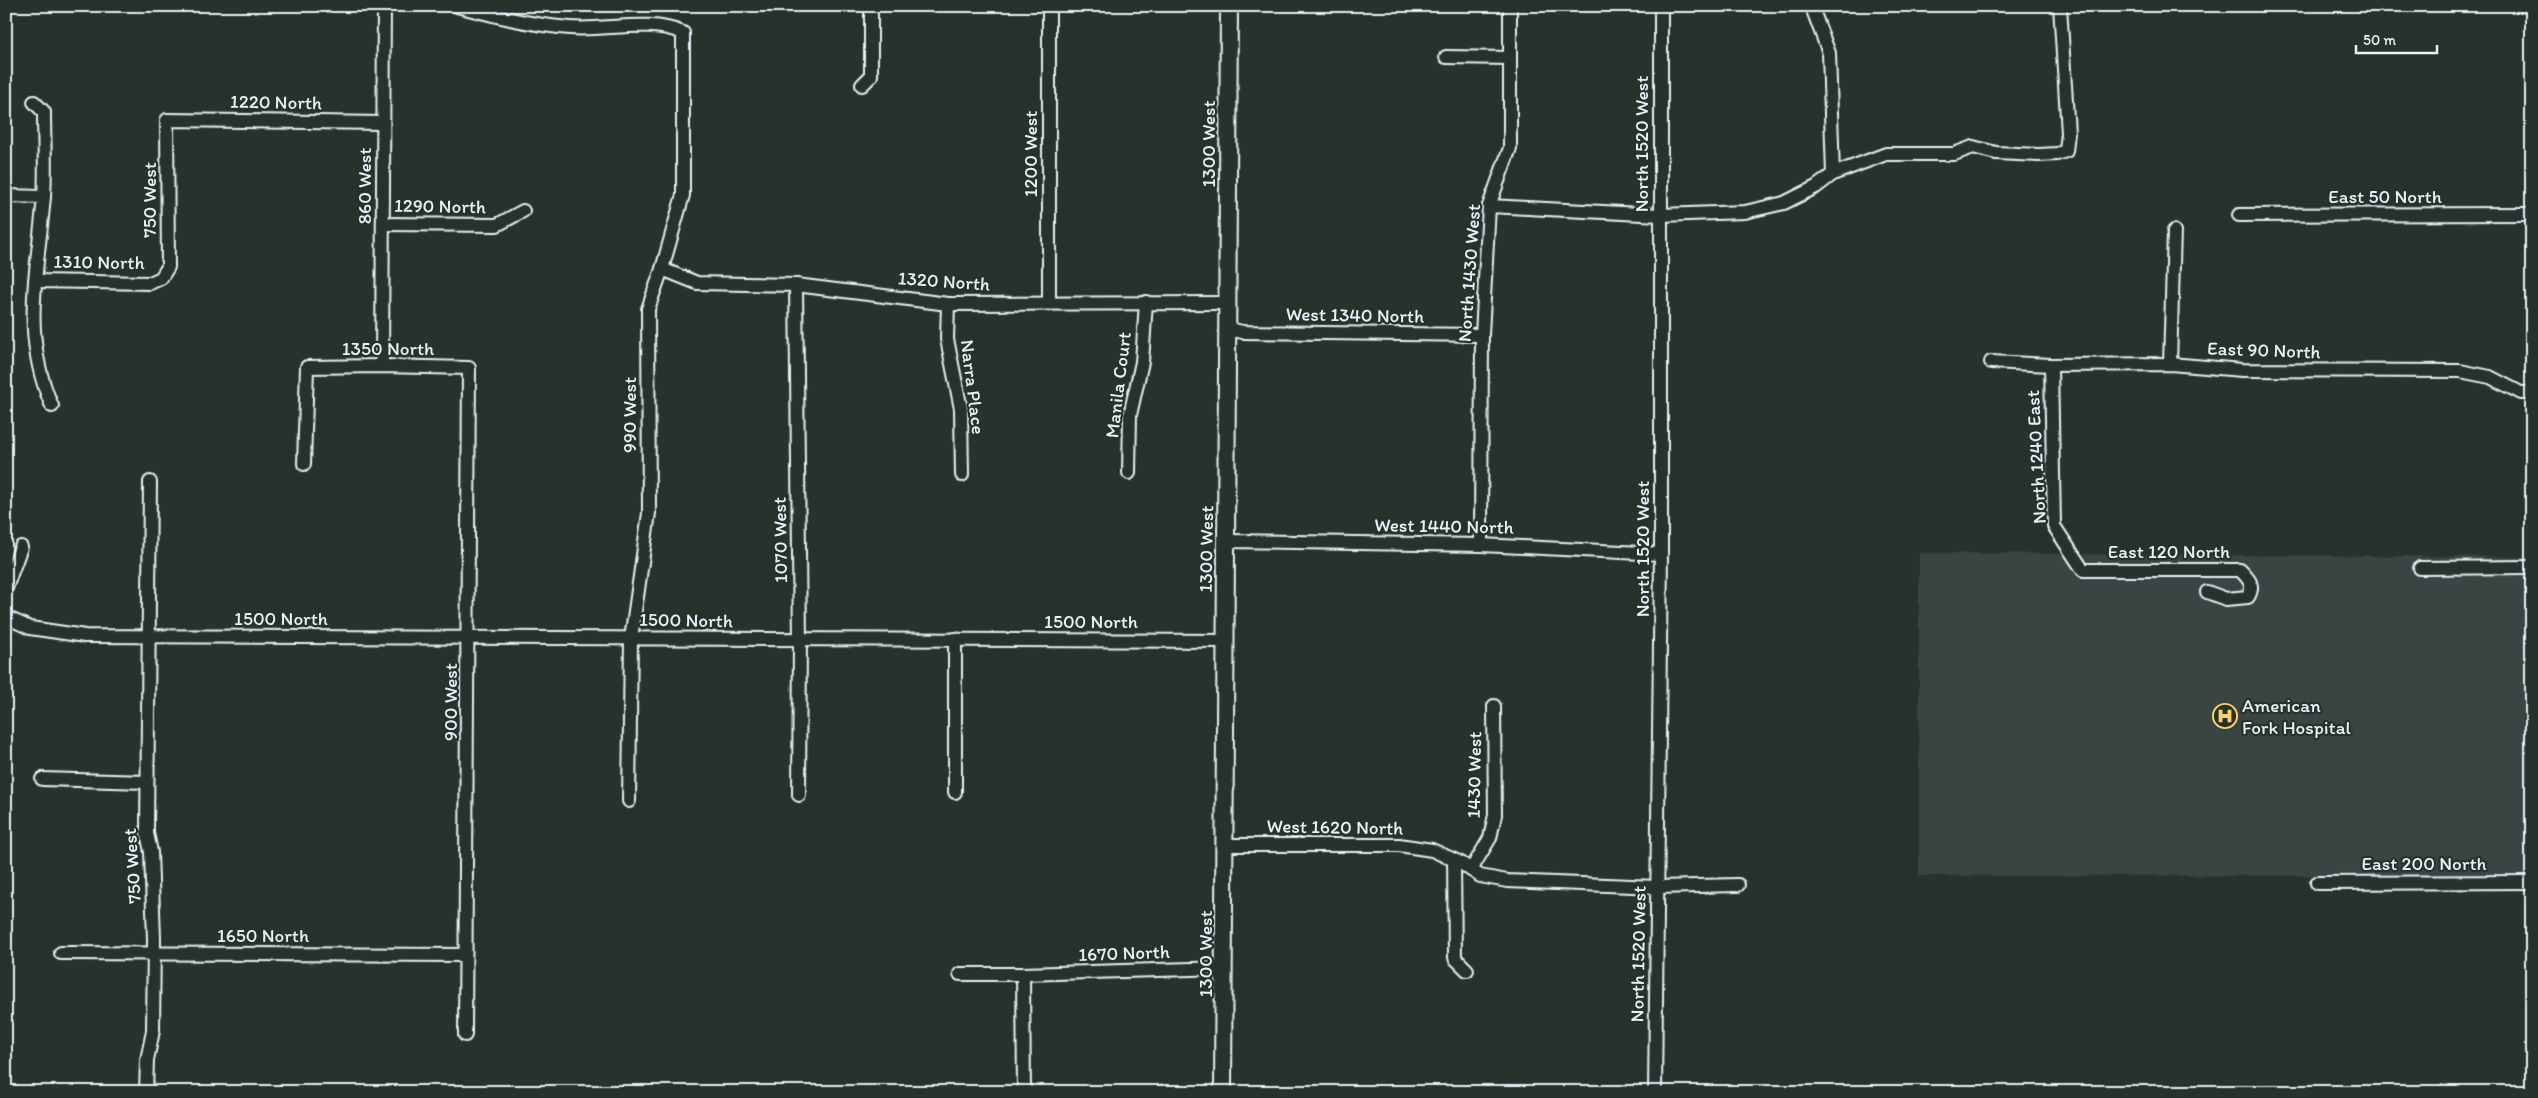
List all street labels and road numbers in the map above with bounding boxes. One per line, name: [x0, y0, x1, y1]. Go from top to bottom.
street label: North 1520 West: [1630, 76, 1653, 212]
street label: 1220 North: [230, 90, 322, 114]
street label: 1300 West: [1197, 100, 1220, 188]
street label: 1200 West: [1019, 111, 1042, 197]
street label: 860 West: [353, 148, 376, 224]
street label: 750 West: [138, 162, 161, 238]
street label: East 50 North: [2328, 185, 2442, 208]
street label: 1290 North: [394, 194, 486, 218]
street label: North 1430 West: [1453, 203, 1485, 343]
street label: 1310 North: [53, 250, 145, 274]
street label: 1320 North: [897, 266, 991, 296]
street label: West 1340 North: [1286, 302, 1424, 328]
street label: Manila Court: [1100, 331, 1136, 439]
street label: 1350 North: [342, 337, 434, 360]
street label: East 90 North: [2207, 337, 2321, 363]
street label: Narra Place: [956, 338, 990, 436]
street label: 990 West: [618, 377, 641, 453]
street label: North 1240 East: [2021, 390, 2051, 524]
street label: North 1520 West: [1631, 481, 1654, 617]
street label: 1070 West: [768, 497, 792, 583]
street label: 1300 West: [1194, 505, 1218, 593]
street label: West 1440 North: [1374, 513, 1514, 539]
street label: East 120 North: [2108, 540, 2230, 563]
street label: 1500 North: [234, 607, 328, 630]
street label: 1500 North: [639, 608, 733, 632]
street label: 1500 North: [1044, 610, 1138, 633]
street label: 900 West: [439, 663, 462, 741]
street label: 1430 West: [1462, 731, 1486, 819]
street label: West 1620 North: [1266, 814, 1404, 840]
street label: 750 West: [118, 827, 146, 905]
street label: East 200 North: [2361, 852, 2487, 875]
street label: North 1520 West: [1625, 886, 1651, 1022]
street label: 1300 West: [1194, 910, 1217, 998]
street label: 1650 North: [217, 924, 309, 947]
street label: 1670 North: [1078, 940, 1170, 966]

